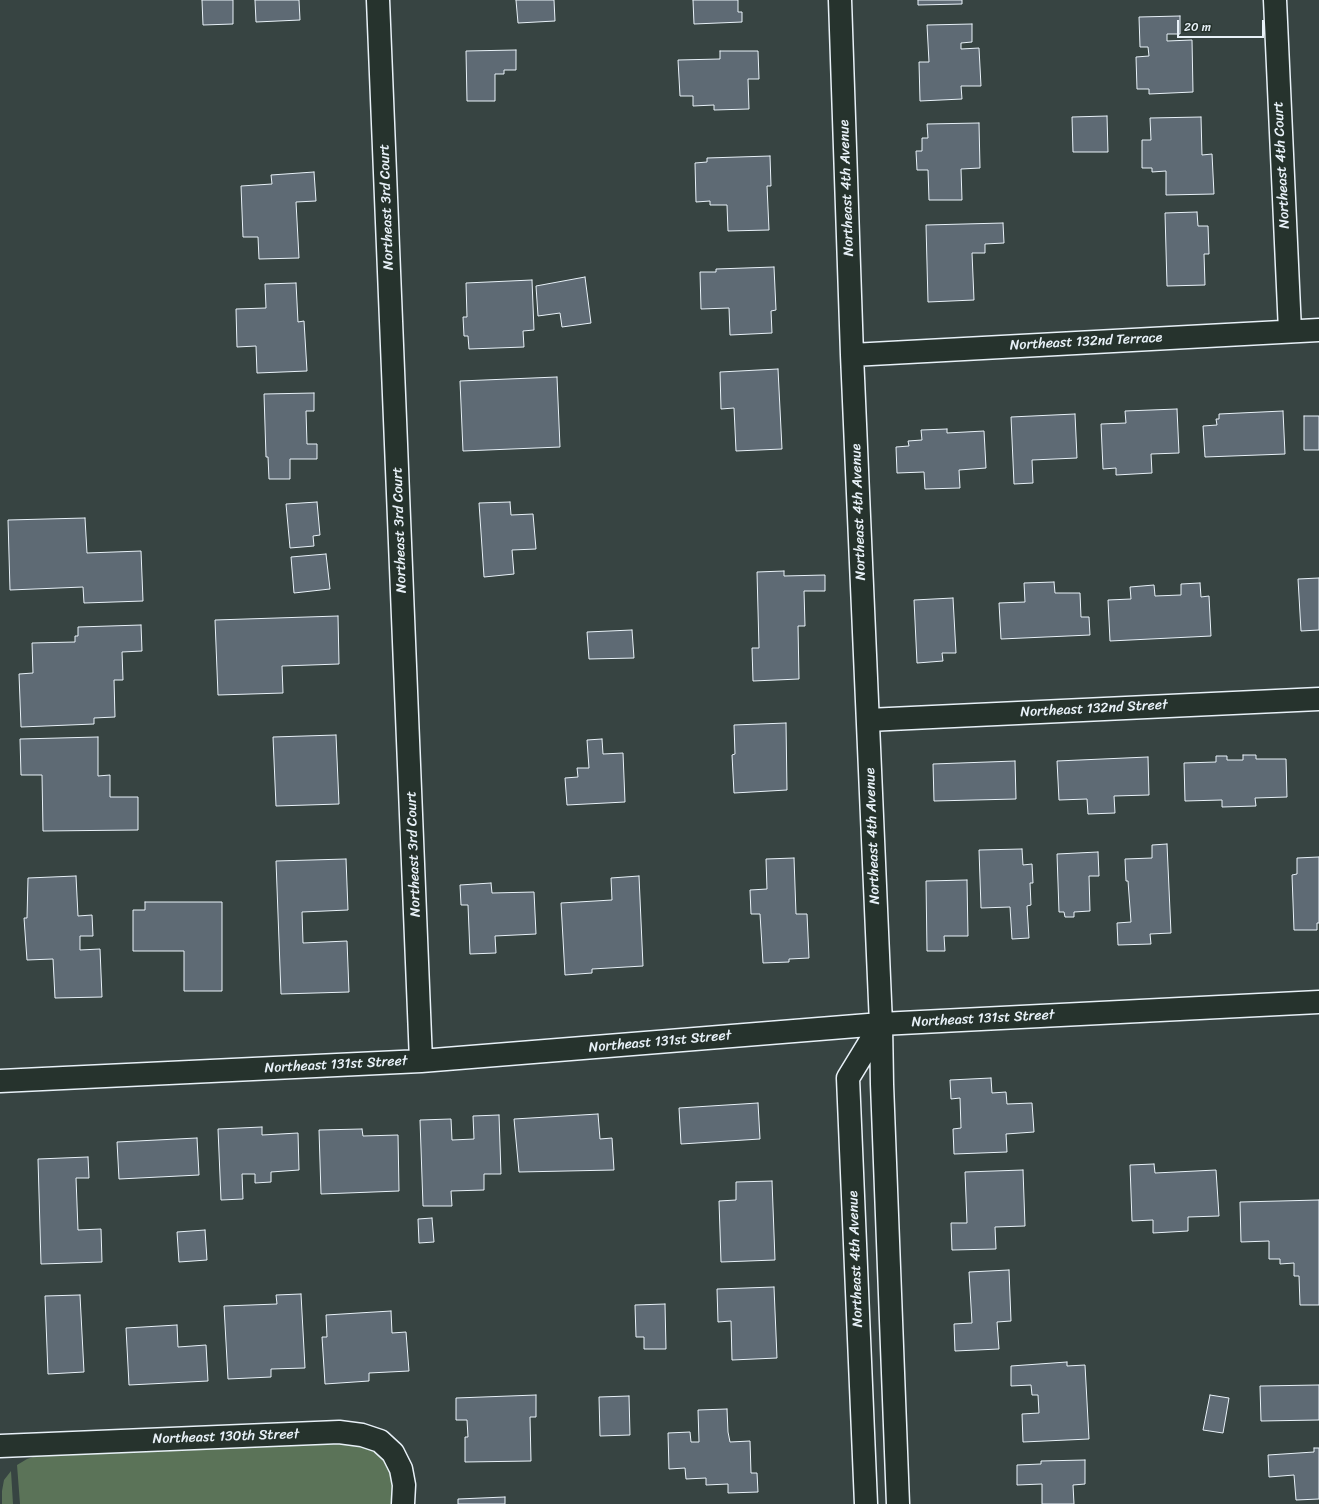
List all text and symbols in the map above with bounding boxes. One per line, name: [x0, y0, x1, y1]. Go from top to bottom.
scale bar: [1179, 12, 1266, 38]
text: 20 m: [1184, 16, 1211, 38]
street label: Northeast 4th Court: [1270, 101, 1294, 229]
street label: Northeast 4th Avenue: [836, 119, 858, 257]
street label: Northeast 3rd Court: [376, 144, 398, 270]
street label: Northeast 132nd Terrace: [1009, 330, 1163, 354]
street label: Northeast 4th Avenue: [848, 443, 870, 581]
street label: Northeast 3rd Court: [389, 467, 411, 593]
street label: Northeast 132nd Street: [1020, 697, 1168, 721]
street label: Northeast 4th Avenue: [862, 767, 884, 905]
street label: Northeast 3rd Court: [403, 791, 425, 917]
street label: Northeast 131st Street: [911, 1007, 1055, 1031]
street label: Northeast 131st Street: [588, 1027, 732, 1057]
street label: Northeast 131st Street: [264, 1053, 408, 1077]
street label: Northeast 4th Avenue: [845, 1190, 867, 1328]
street label: Northeast 130th Street: [152, 1426, 300, 1448]

